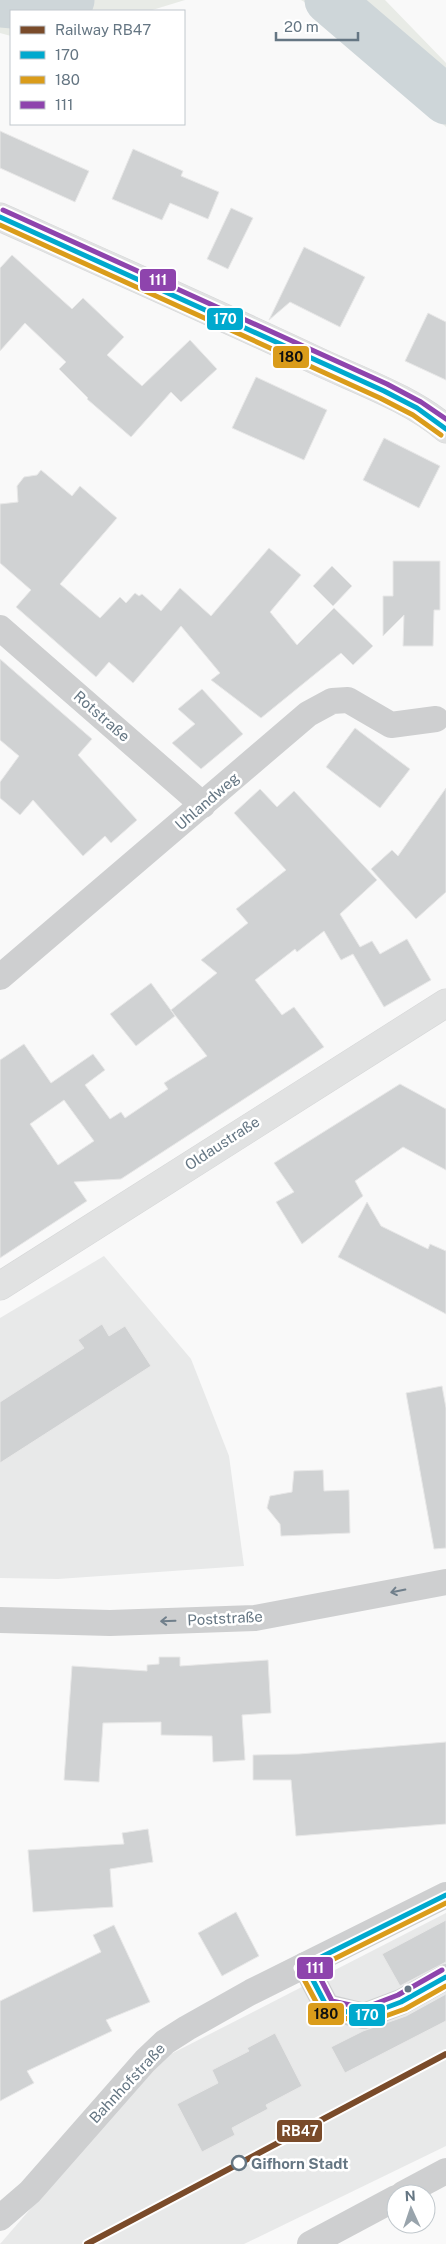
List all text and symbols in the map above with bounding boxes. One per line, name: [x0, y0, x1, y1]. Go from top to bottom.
legend: [10, 10, 185, 125]
scale bar: [276, 10, 358, 42]
text: 20 m: [284, 18, 319, 35]
text: Railway RB47: [55, 21, 151, 38]
text: 170: [55, 46, 79, 63]
text: 180: [55, 71, 80, 88]
text: 111: [55, 96, 73, 113]
line badge: 111: [139, 268, 177, 292]
text: 111: [149, 272, 167, 288]
line badge: 170: [206, 307, 244, 331]
text: 170: [213, 311, 237, 327]
line badge: 180: [272, 345, 310, 369]
text: 180: [279, 349, 303, 365]
street label: Rotstraße: [71, 687, 133, 745]
street label: Uhlandweg: [172, 769, 242, 833]
street label: Oldaustraße: [182, 1113, 262, 1173]
one-way arrow: [390, 1587, 406, 1597]
street label: Poststraße: [187, 1608, 263, 1628]
one-way arrow: [160, 1616, 176, 1626]
line badge: 111: [296, 1956, 334, 1980]
text: 111: [306, 1960, 324, 1976]
unlabelled marker: [403, 1984, 413, 1994]
line badge: 180: [307, 2002, 345, 2026]
line badge: 170: [348, 2003, 386, 2027]
text: 180: [314, 2006, 338, 2022]
text: 170: [355, 2007, 379, 2023]
street label: Bahnhofstraße: [86, 2040, 168, 2126]
line badge: RB47: [276, 2119, 323, 2143]
text: RB47: [281, 2123, 319, 2139]
marker: Gifhorn Stadt: [231, 2155, 247, 2171]
place label: Gifhorn Stadt: [251, 2155, 349, 2172]
north arrow: [386, 2184, 436, 2234]
text: N: [404, 2188, 416, 2204]

